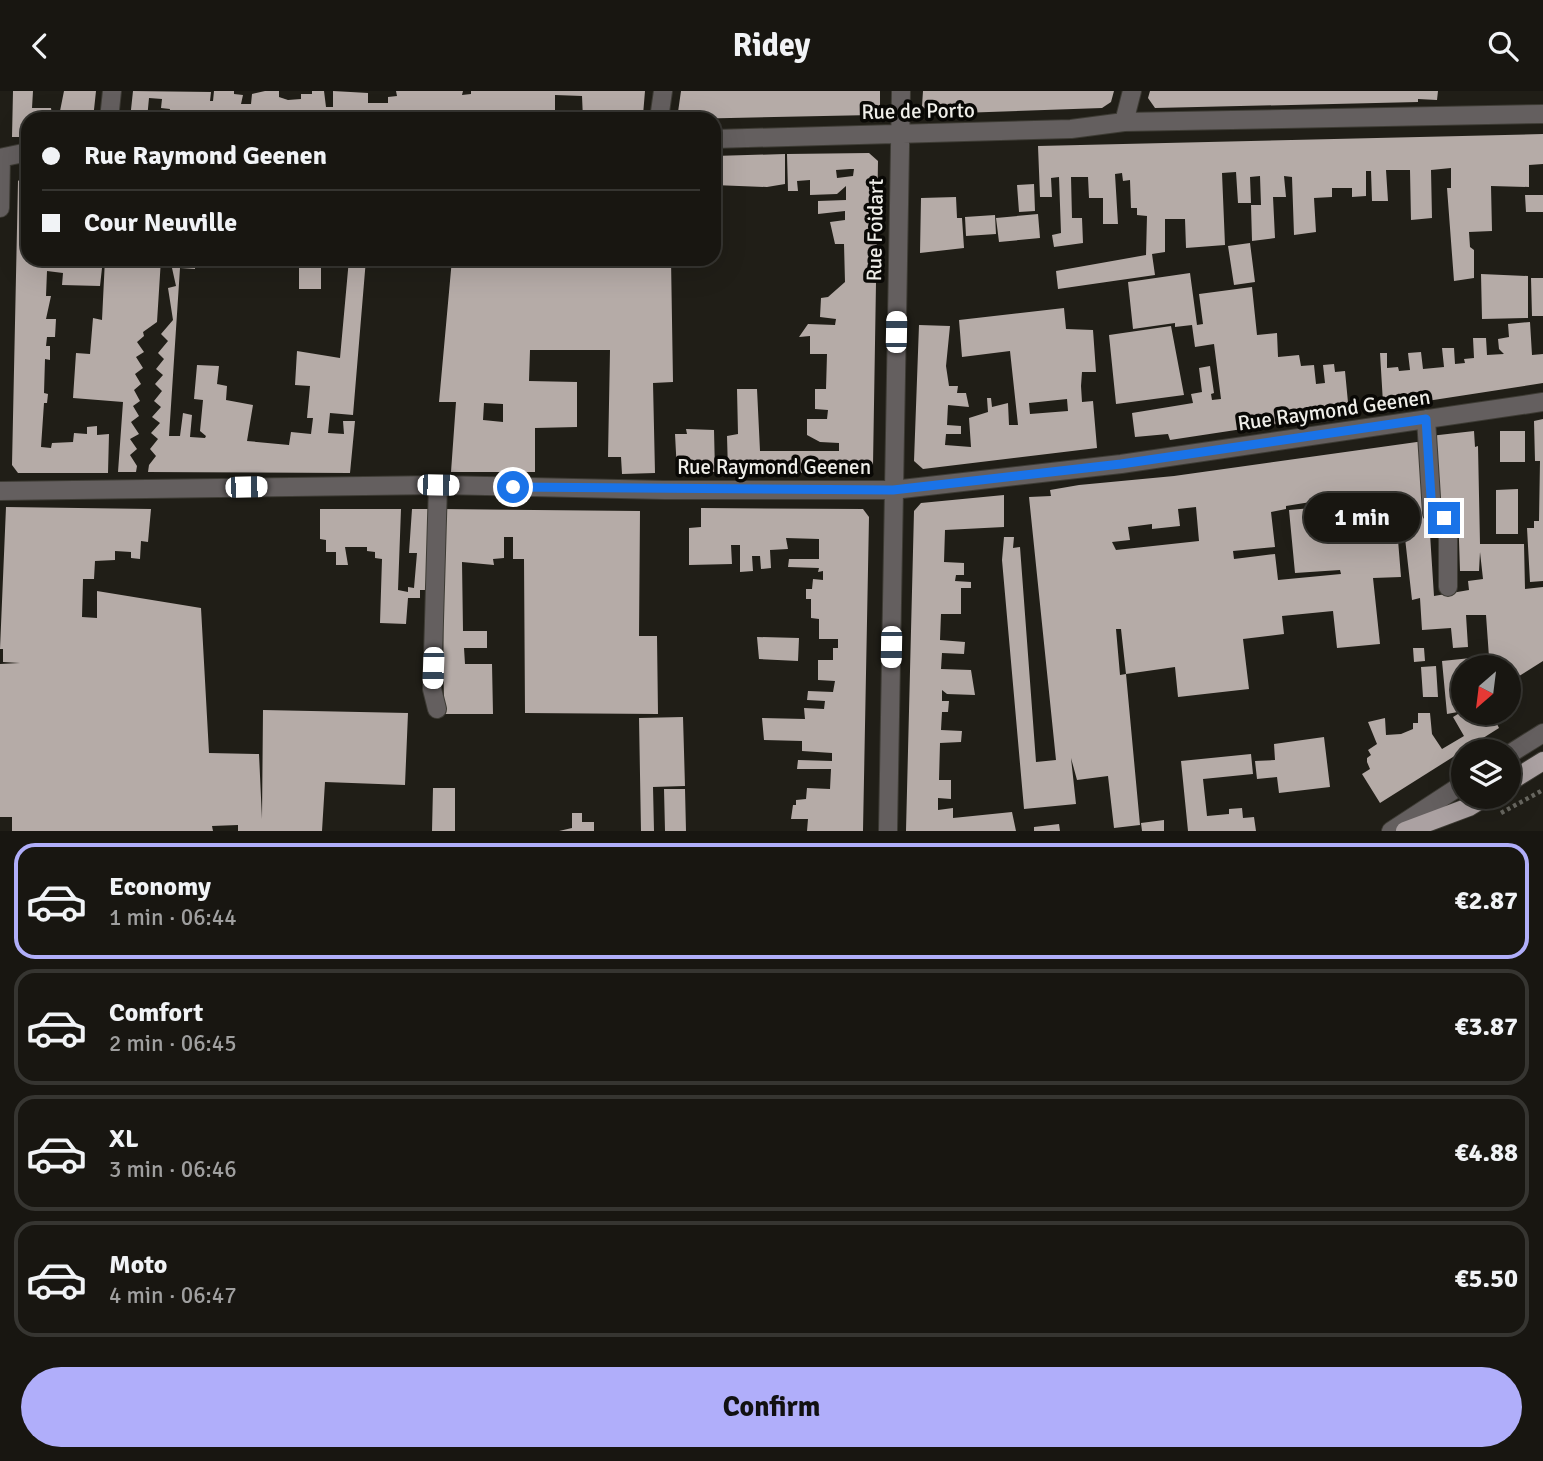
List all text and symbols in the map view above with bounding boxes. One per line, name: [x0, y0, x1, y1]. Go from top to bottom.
text: Ridey: [732, 26, 811, 65]
icon: back: [21, 27, 59, 65]
icon: search: [1484, 27, 1522, 65]
street label: Rue de Porto: [861, 97, 975, 125]
text: Rue Raymond Geenen: [84, 140, 327, 172]
street label: Rue Foidart: [861, 178, 889, 282]
text: Cour Neuville: [84, 207, 237, 239]
car: [886, 311, 907, 353]
street label: Rue Raymond Geenen: [1236, 384, 1432, 436]
street label: Rue Raymond Geenen: [677, 454, 871, 480]
route start: [497, 471, 529, 503]
car: [417, 474, 460, 496]
car: [225, 476, 268, 498]
callout: 1 min: [1304, 493, 1420, 543]
route end: [1428, 502, 1460, 534]
text: 1 min: [1334, 503, 1390, 532]
car: [881, 626, 902, 668]
car: [422, 647, 445, 689]
north arrow: [1451, 655, 1521, 725]
map controls: [1451, 655, 1521, 809]
button: layers: [1451, 739, 1521, 809]
icon: car: [25, 870, 88, 933]
text: Economy: [109, 871, 211, 903]
text: €2.87: [1454, 885, 1518, 917]
text: 1 min · 06:44: [109, 903, 237, 932]
icon: car: [25, 996, 88, 1059]
text: Comfort: [109, 997, 203, 1029]
text: €3.87: [1454, 1011, 1518, 1043]
text: 2 min · 06:45: [109, 1029, 237, 1058]
icon: car: [25, 1122, 88, 1185]
text: XL: [109, 1123, 139, 1155]
text: €4.88: [1454, 1137, 1518, 1169]
text: 3 min · 06:46: [109, 1155, 237, 1184]
icon: car: [25, 1248, 88, 1311]
text: Moto: [109, 1249, 167, 1281]
text: €5.50: [1454, 1263, 1518, 1295]
text: 4 min · 06:47: [109, 1281, 237, 1310]
button: Confirm: [21, 1367, 1522, 1447]

